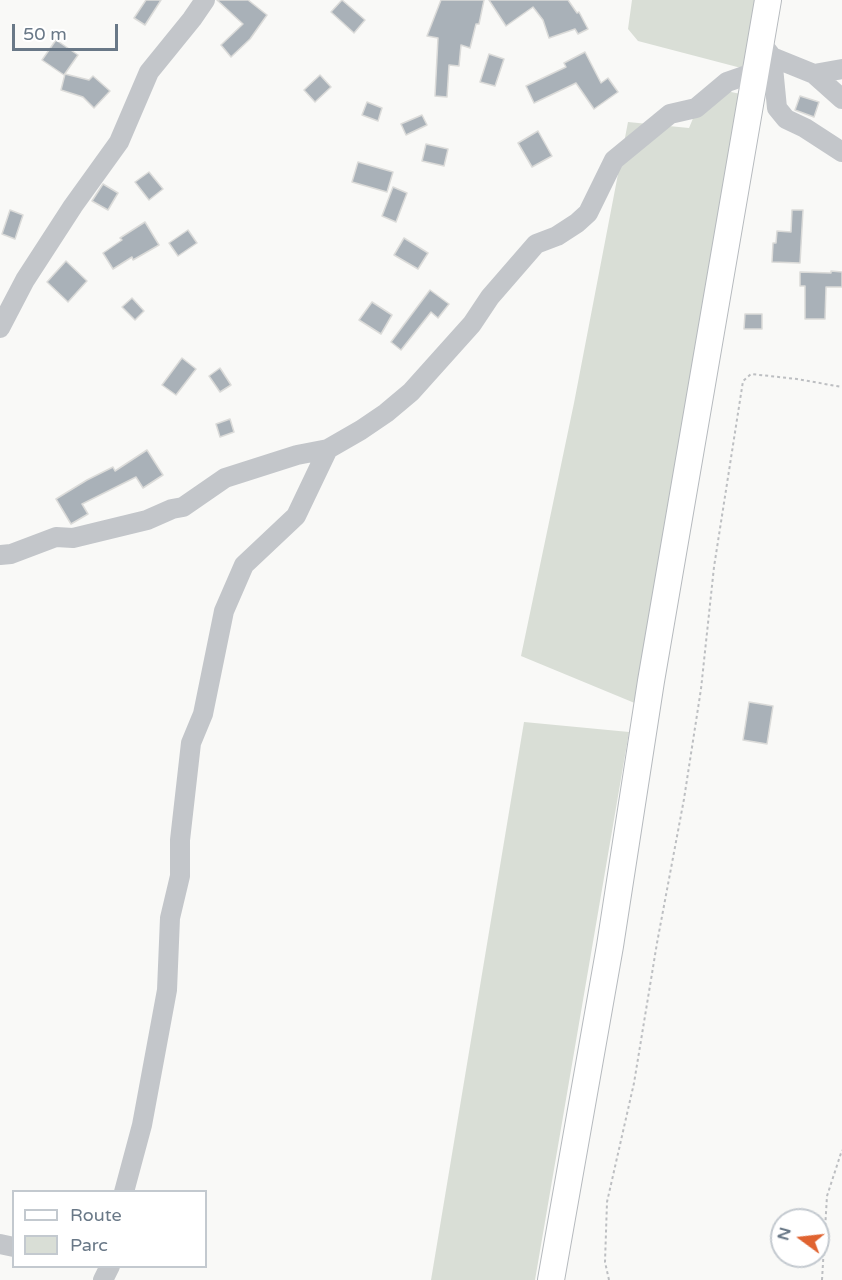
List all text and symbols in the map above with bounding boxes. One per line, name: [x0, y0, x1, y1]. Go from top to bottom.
scale bar: [15, 12, 122, 50]
text: 50 m: [23, 23, 67, 45]
legend: [12, 1190, 207, 1268]
text: Route: [70, 1204, 122, 1226]
north arrow: [770, 1208, 830, 1268]
text: N: [773, 1225, 796, 1243]
text: Parc: [70, 1234, 108, 1256]

